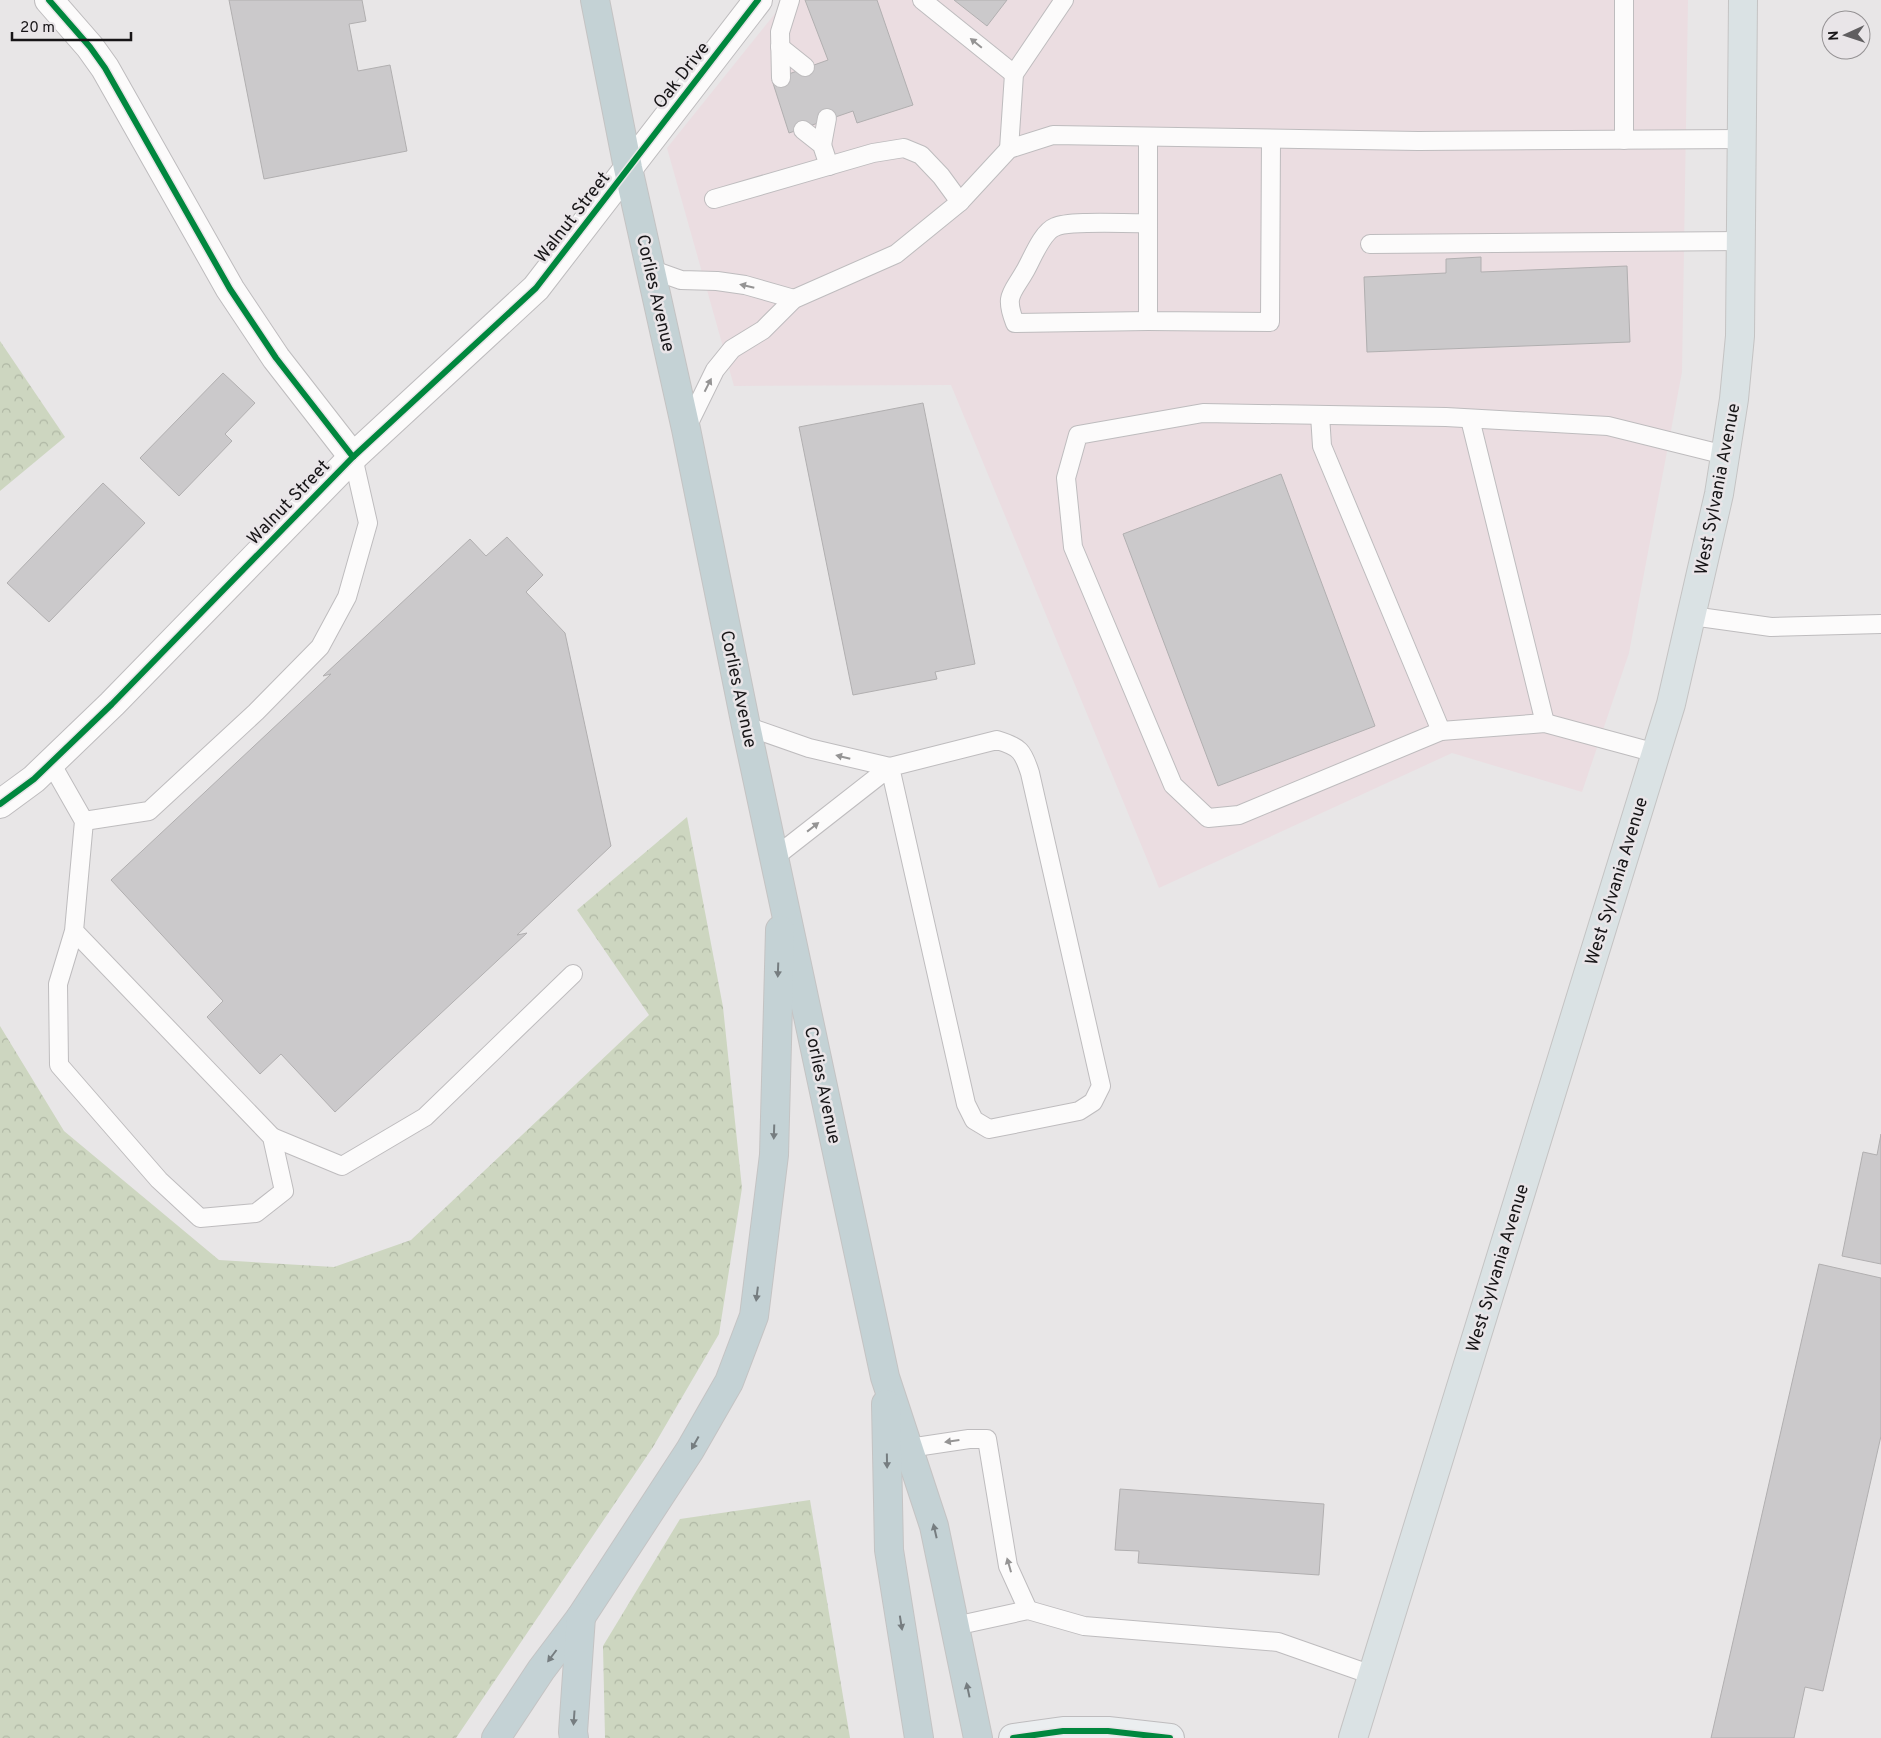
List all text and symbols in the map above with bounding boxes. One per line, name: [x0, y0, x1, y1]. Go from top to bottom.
scale bar: [12, 10, 131, 42]
north arrow: [1821, 10, 1871, 60]
text: 20 m: [20, 19, 55, 38]
text: N: [1826, 30, 1843, 41]
street label: Oak Drive: [649, 38, 715, 114]
one-way arrow: [970, 38, 983, 49]
street label: Walnut Street: [530, 168, 616, 268]
street label: Corlies Avenue: [630, 233, 679, 354]
one-way arrow: [740, 282, 755, 290]
one-way arrow: [704, 378, 712, 392]
street label: West Sylvania Avenue: [1691, 401, 1746, 577]
street label: Walnut Street: [243, 456, 335, 550]
street label: Corlies Avenue: [714, 628, 761, 750]
one-way arrow: [835, 753, 850, 761]
street label: West Sylvania Avenue: [1581, 795, 1654, 968]
one-way arrow: [806, 822, 819, 833]
one-way arrow: [774, 962, 782, 978]
street label: Corlies Avenue: [798, 1024, 845, 1146]
one-way arrow: [770, 1125, 778, 1141]
street label: West Sylvania Avenue: [1462, 1182, 1535, 1355]
one-way arrow: [753, 1286, 761, 1302]
one-way arrow: [690, 1436, 699, 1449]
one-way arrow: [944, 1438, 960, 1446]
one-way arrow: [883, 1453, 891, 1469]
one-way arrow: [931, 1524, 939, 1539]
one-way arrow: [1005, 1557, 1013, 1572]
one-way arrow: [897, 1615, 905, 1631]
one-way arrow: [547, 1649, 557, 1663]
one-way arrow: [963, 1682, 971, 1698]
one-way arrow: [570, 1710, 578, 1726]

